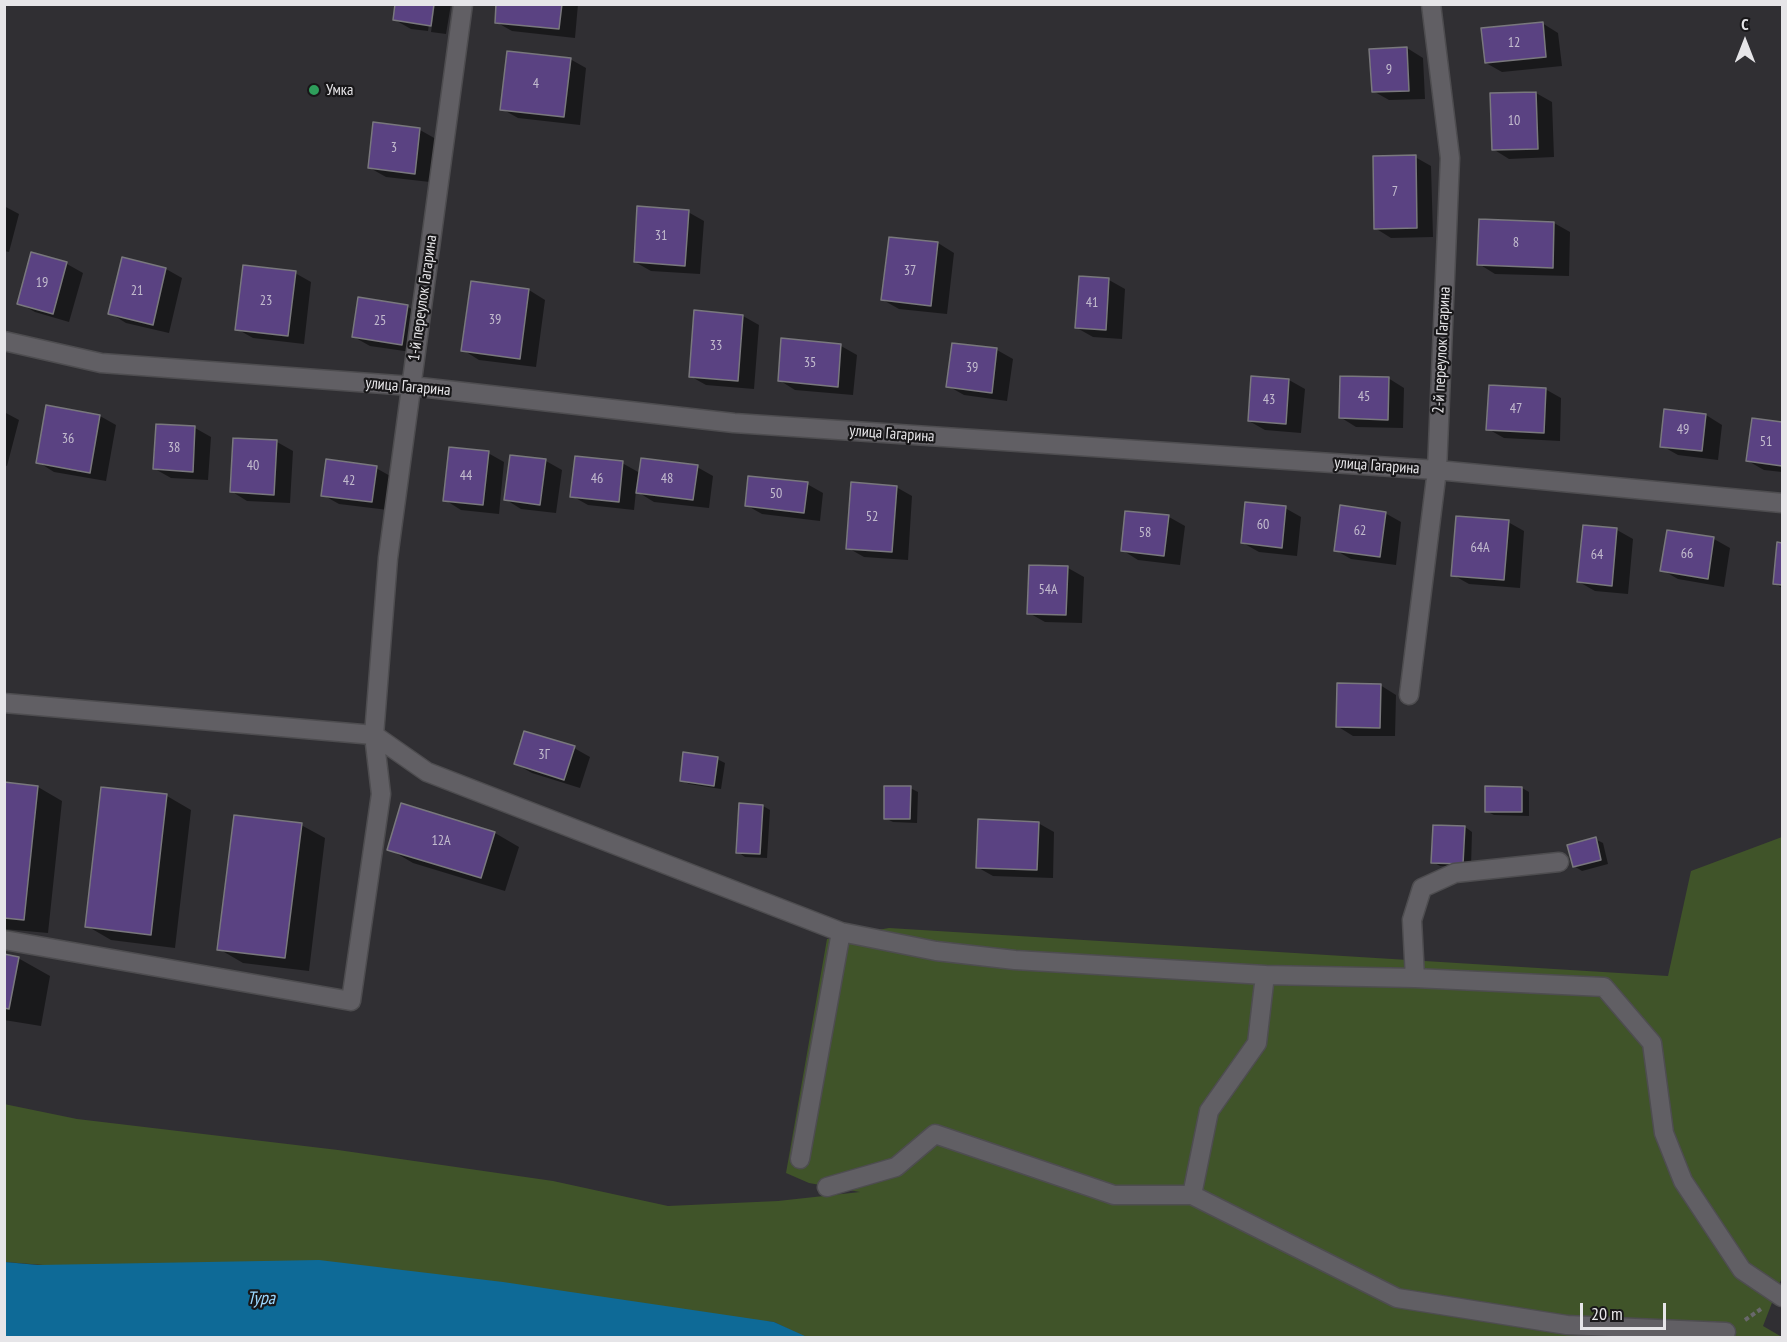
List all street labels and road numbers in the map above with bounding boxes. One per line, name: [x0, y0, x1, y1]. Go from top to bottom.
street label: 1-й переулок Гагарина: [405, 234, 441, 362]
street label: 2-й переулок Гагарина: [1429, 286, 1455, 414]
street label: улица Гагарина: [365, 374, 451, 400]
street label: улица Гагарина: [849, 421, 935, 447]
street label: улица Гагарина: [1334, 453, 1420, 479]

